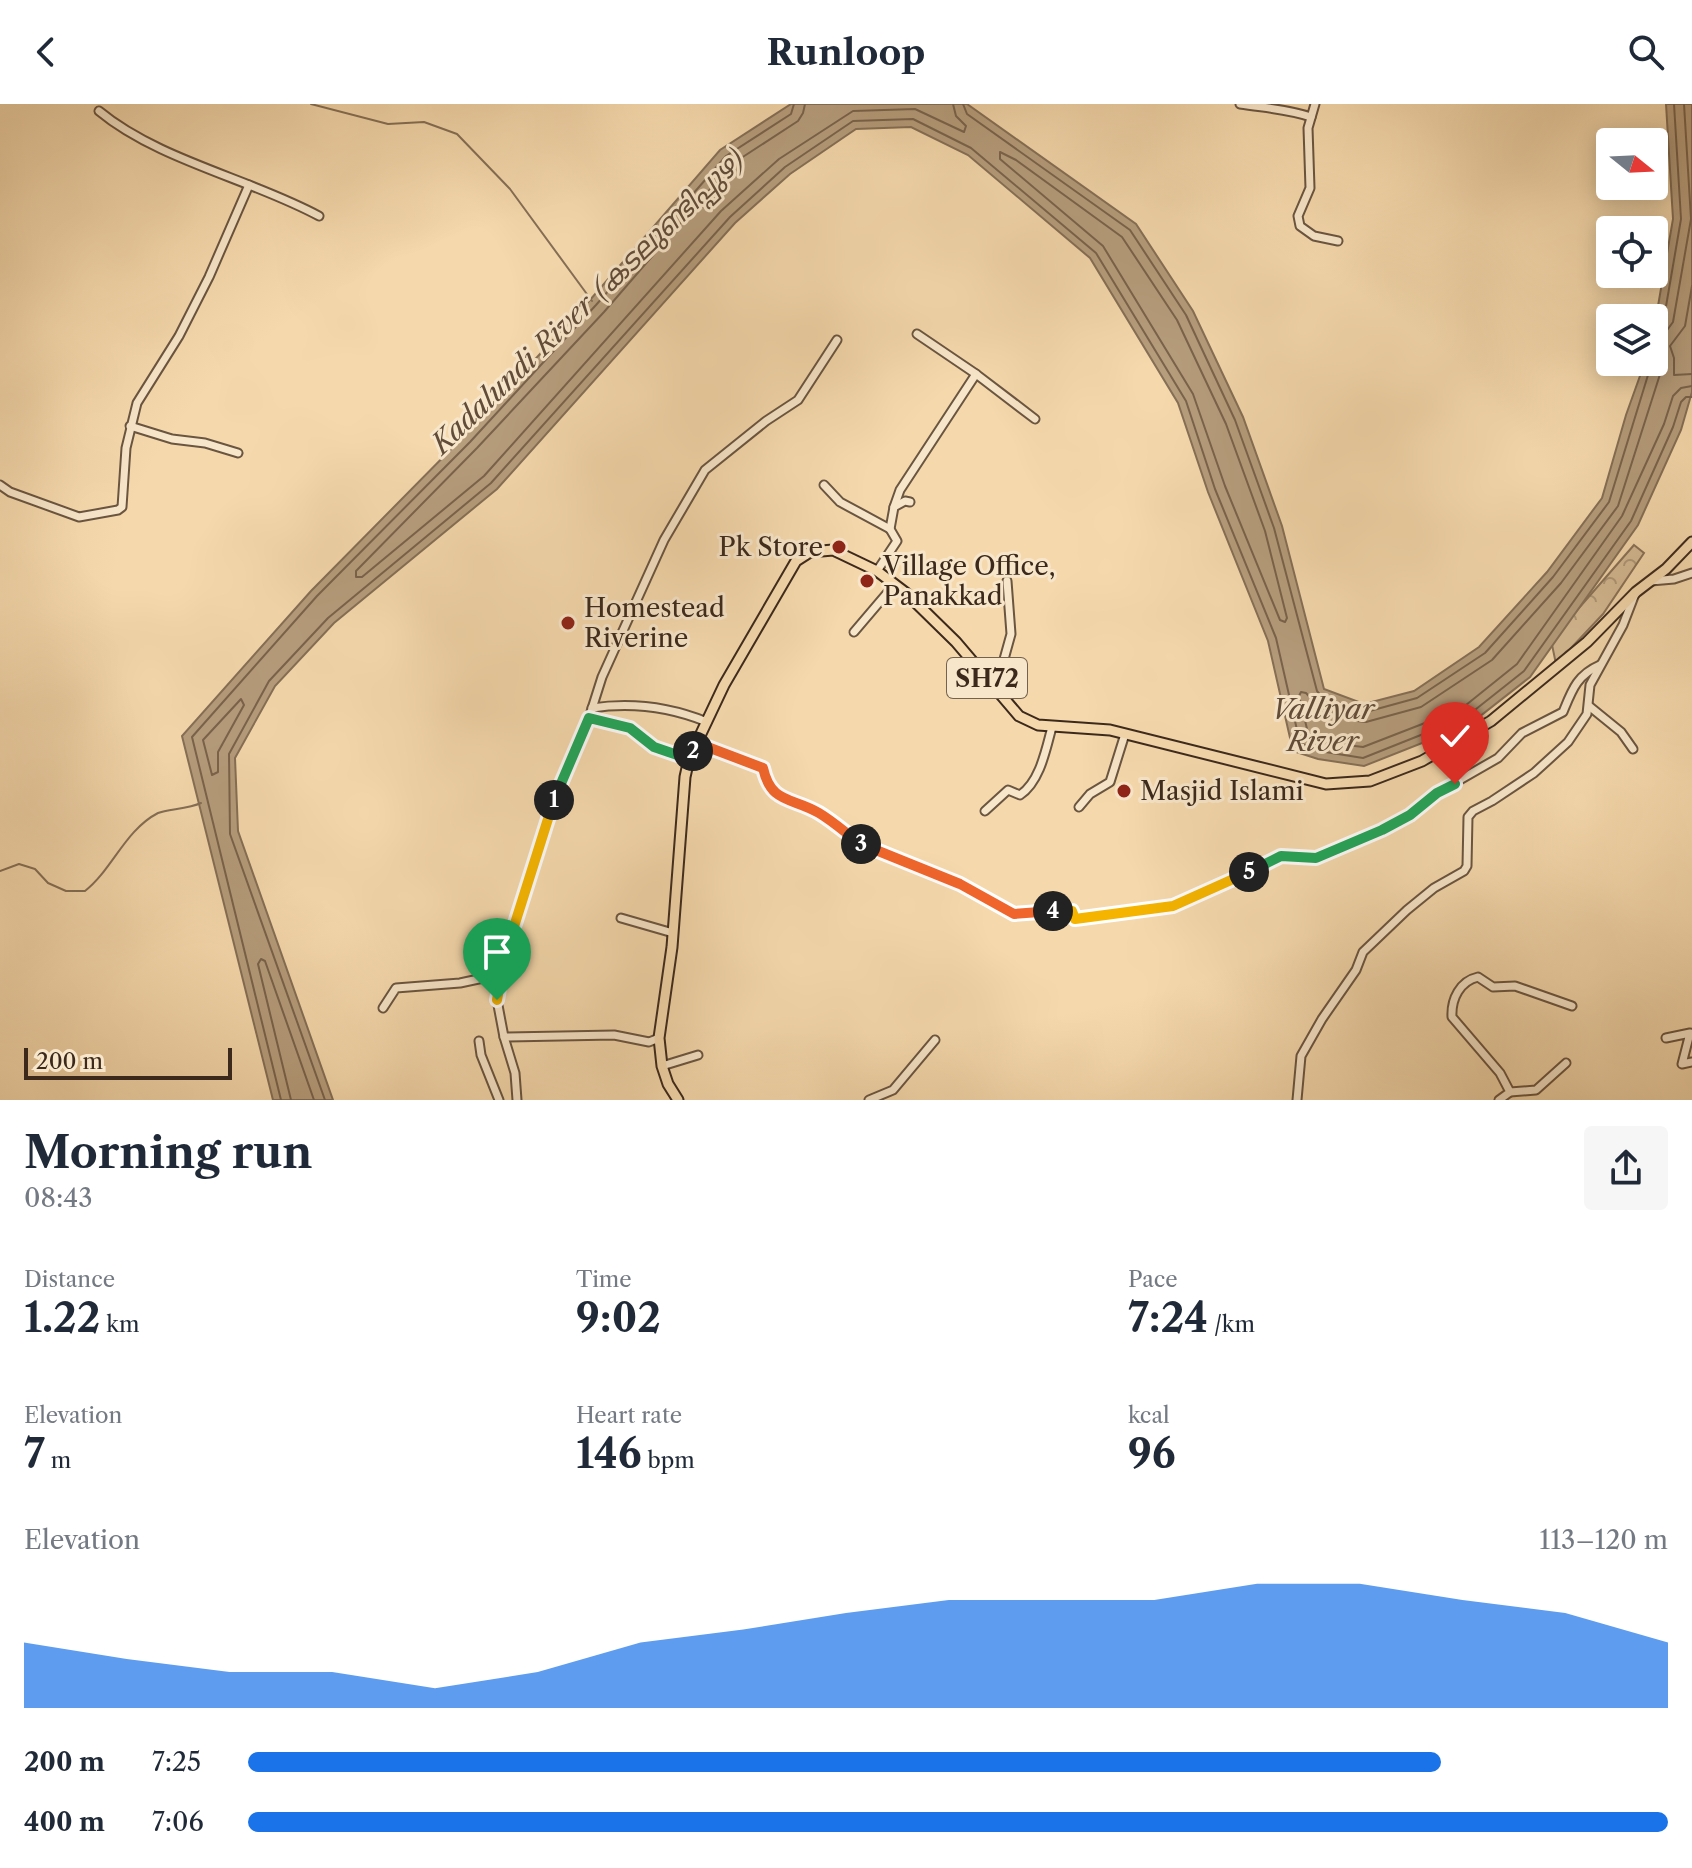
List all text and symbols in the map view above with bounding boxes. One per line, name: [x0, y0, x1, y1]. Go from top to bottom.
icon: back: [24, 30, 68, 74]
text: Runloop: [767, 30, 925, 74]
icon: search: [1624, 30, 1668, 74]
north arrow: [1596, 128, 1668, 200]
map controls: [1596, 128, 1668, 376]
water label: Kadalundi River (കടലുണ്ടിപ്പുഴ): [422, 141, 754, 463]
button: locate: [1596, 216, 1668, 288]
button: layers: [1596, 304, 1668, 376]
place label: Pk Store: [719, 531, 823, 563]
marker: Pk Store: [830, 538, 848, 556]
place label: Village Office, Panakkad: [882, 550, 1056, 612]
marker: Village Office, Panakkad: [858, 572, 876, 590]
place label: Homestead Riverine: [584, 592, 725, 654]
marker: Homestead Riverine: [559, 614, 577, 632]
road number: SH72: [947, 658, 1027, 698]
water label: Valliyar River: [1271, 692, 1377, 758]
pin: [1421, 702, 1489, 784]
icon: check: [1433, 714, 1477, 758]
pin: 2: [673, 731, 713, 771]
text: 2: [687, 737, 700, 764]
place label: Masjid Islami: [1140, 775, 1304, 807]
pin: 1: [534, 780, 574, 820]
marker: Masjid Islami: [1115, 782, 1133, 800]
text: 1: [549, 786, 559, 813]
pin: 3: [841, 824, 881, 864]
text: 3: [855, 830, 867, 857]
pin: 5: [1229, 852, 1269, 892]
text: 5: [1243, 858, 1255, 885]
pin: 4: [1033, 891, 1073, 931]
text: 4: [1046, 897, 1060, 924]
pin: [463, 918, 531, 1000]
icon: arrive: [475, 930, 519, 974]
scale bar: [24, 1044, 232, 1080]
text: 200 m: [36, 1048, 103, 1075]
text: Morning run: [24, 1125, 313, 1179]
button: share: [1584, 1126, 1668, 1210]
text: 08:43: [24, 1182, 93, 1214]
text: Distance: [24, 1266, 115, 1293]
text: Time: [576, 1266, 632, 1293]
text: Pace: [1128, 1266, 1178, 1293]
text: 1.22: [24, 1293, 100, 1342]
text: 9:02: [576, 1293, 661, 1342]
text: 7:24: [1128, 1293, 1208, 1342]
text: km: [100, 1311, 139, 1338]
text: /km: [1208, 1311, 1255, 1338]
text: Elevation: [24, 1402, 122, 1429]
text: Heart rate: [576, 1402, 682, 1429]
text: kcal: [1128, 1402, 1170, 1429]
text: 7: [24, 1429, 45, 1478]
text: 146: [576, 1429, 642, 1478]
text: 96: [1128, 1429, 1176, 1478]
text: m: [45, 1447, 71, 1474]
text: bpm: [642, 1447, 695, 1474]
text: Elevation: [24, 1524, 140, 1556]
text: 113–120 m: [1539, 1524, 1668, 1556]
text: 200 m: [24, 1746, 105, 1778]
text: 7:25: [152, 1746, 201, 1778]
text: 400 m: [24, 1806, 105, 1838]
text: 7:06: [152, 1806, 204, 1838]

